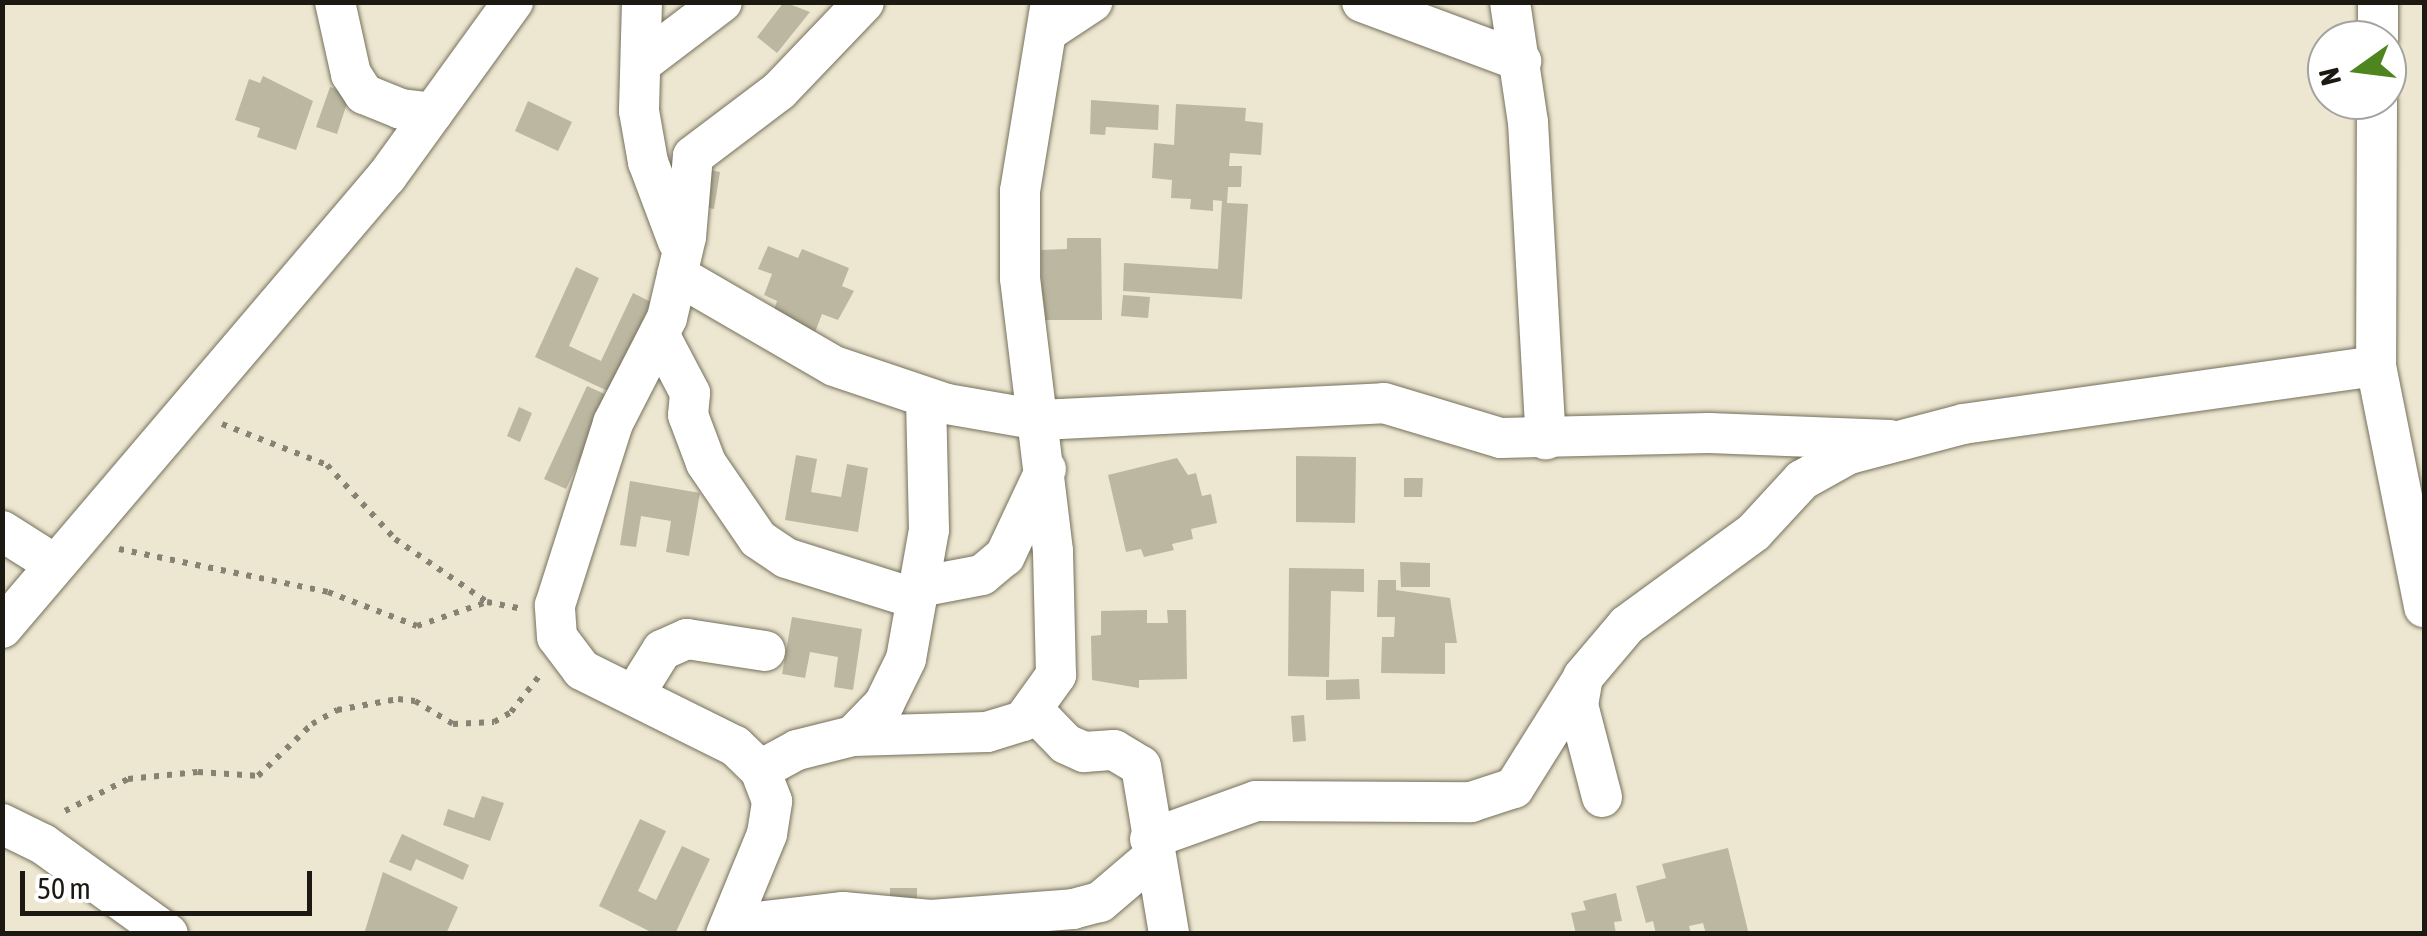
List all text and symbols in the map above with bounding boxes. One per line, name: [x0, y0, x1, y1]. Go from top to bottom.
north arrow: [2307, 20, 2407, 120]
text: N: [2312, 65, 2347, 89]
scale bar: [25, 851, 318, 913]
text: 50 m: [37, 871, 91, 905]

